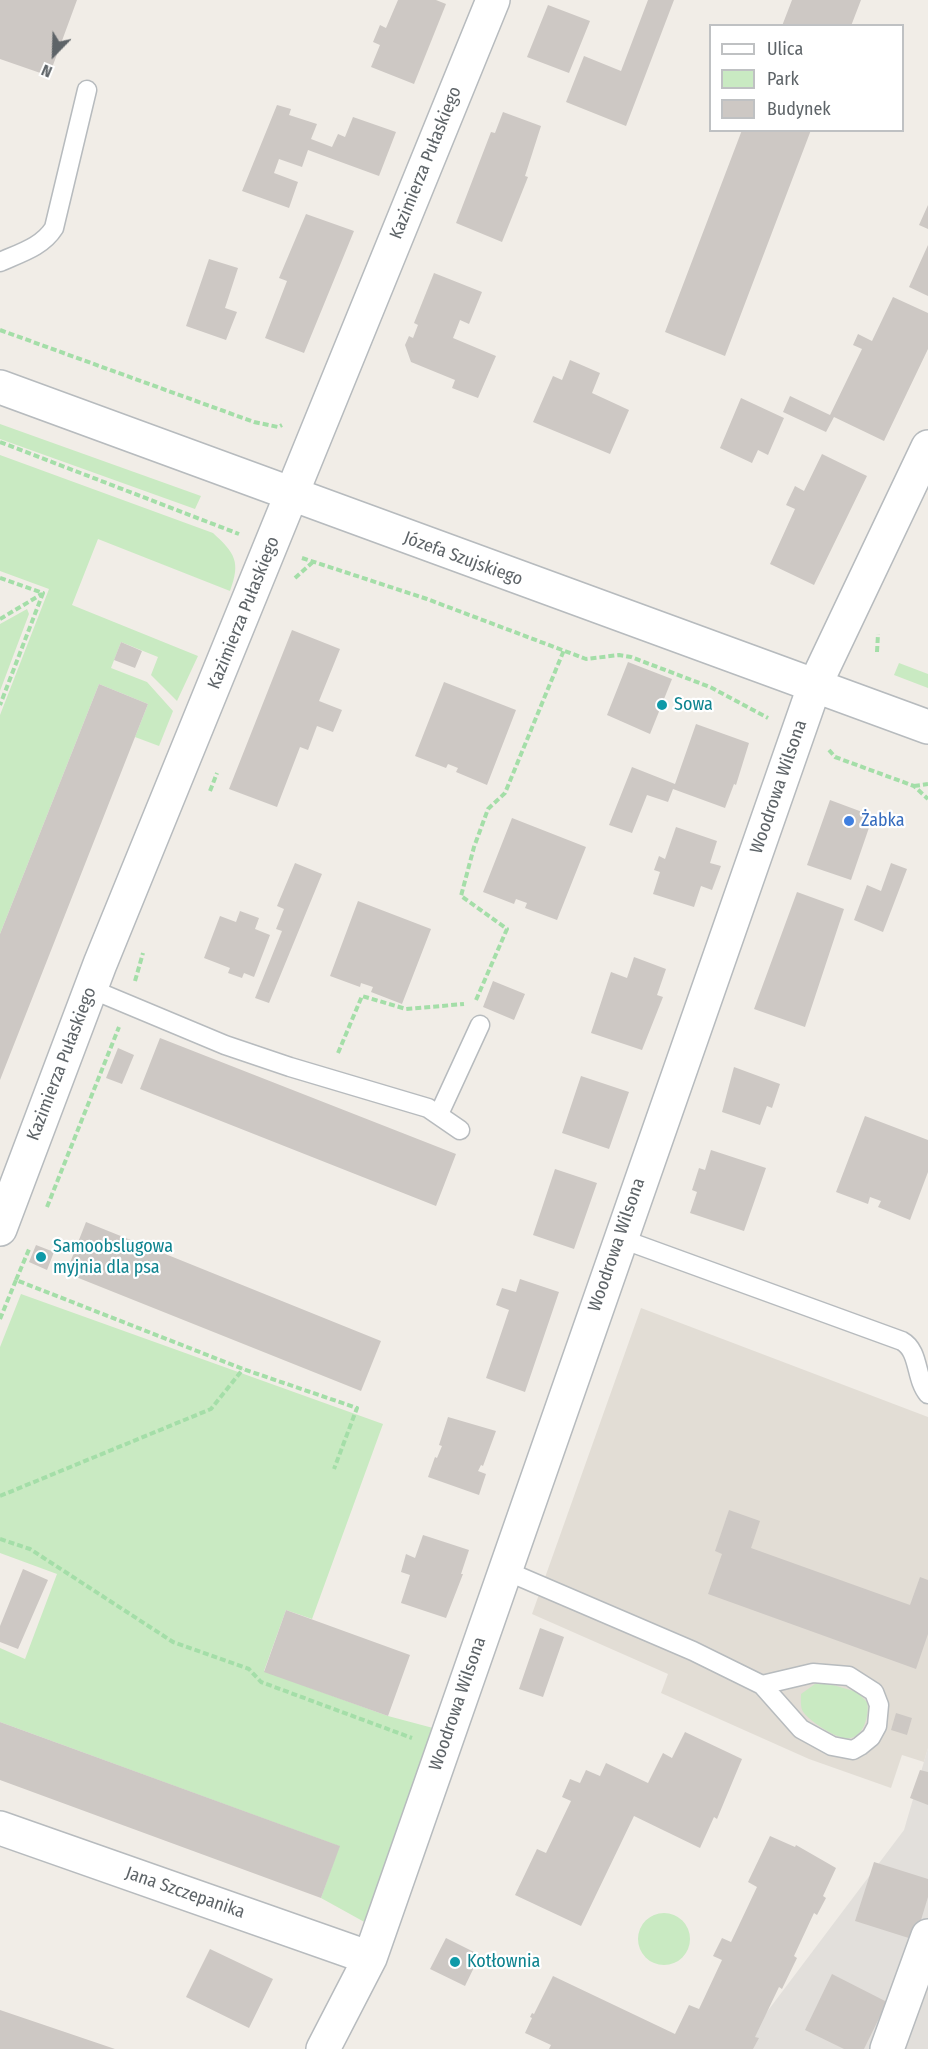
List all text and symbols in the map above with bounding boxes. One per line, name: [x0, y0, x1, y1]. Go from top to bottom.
north arrow: [24, 24, 84, 84]
legend: [709, 24, 904, 132]
text: Ulica: [767, 38, 803, 60]
text: N: [39, 60, 55, 82]
text: Park: [767, 68, 799, 90]
street label: Kazimierza Pułaskiego: [386, 84, 466, 242]
text: Budynek: [767, 98, 831, 120]
street label: Józefa Szujskiego: [401, 527, 525, 591]
street label: Kazimierza Pułaskiego: [204, 534, 284, 692]
place label: Sowa: [674, 694, 713, 716]
marker: Sowa: [655, 698, 669, 712]
street label: Woodrowa Wilsona: [746, 717, 812, 857]
place label: Żabka: [861, 810, 905, 832]
marker: Żabka: [842, 814, 856, 828]
street label: Kazimierza Pułaskiego: [23, 984, 101, 1144]
street label: Woodrowa Wilsona: [584, 1175, 650, 1315]
place label: Samoobslugowa myjnia dla psa: [53, 1236, 173, 1278]
marker: Samoobslugowa myjnia dla psa: [34, 1250, 48, 1264]
street label: Woodrowa Wilsona: [425, 1634, 491, 1774]
street label: Jana Szczepanika: [122, 1862, 248, 1924]
place label: Kotłownia: [467, 1951, 540, 1973]
marker: Kotłownia: [448, 1955, 462, 1969]

